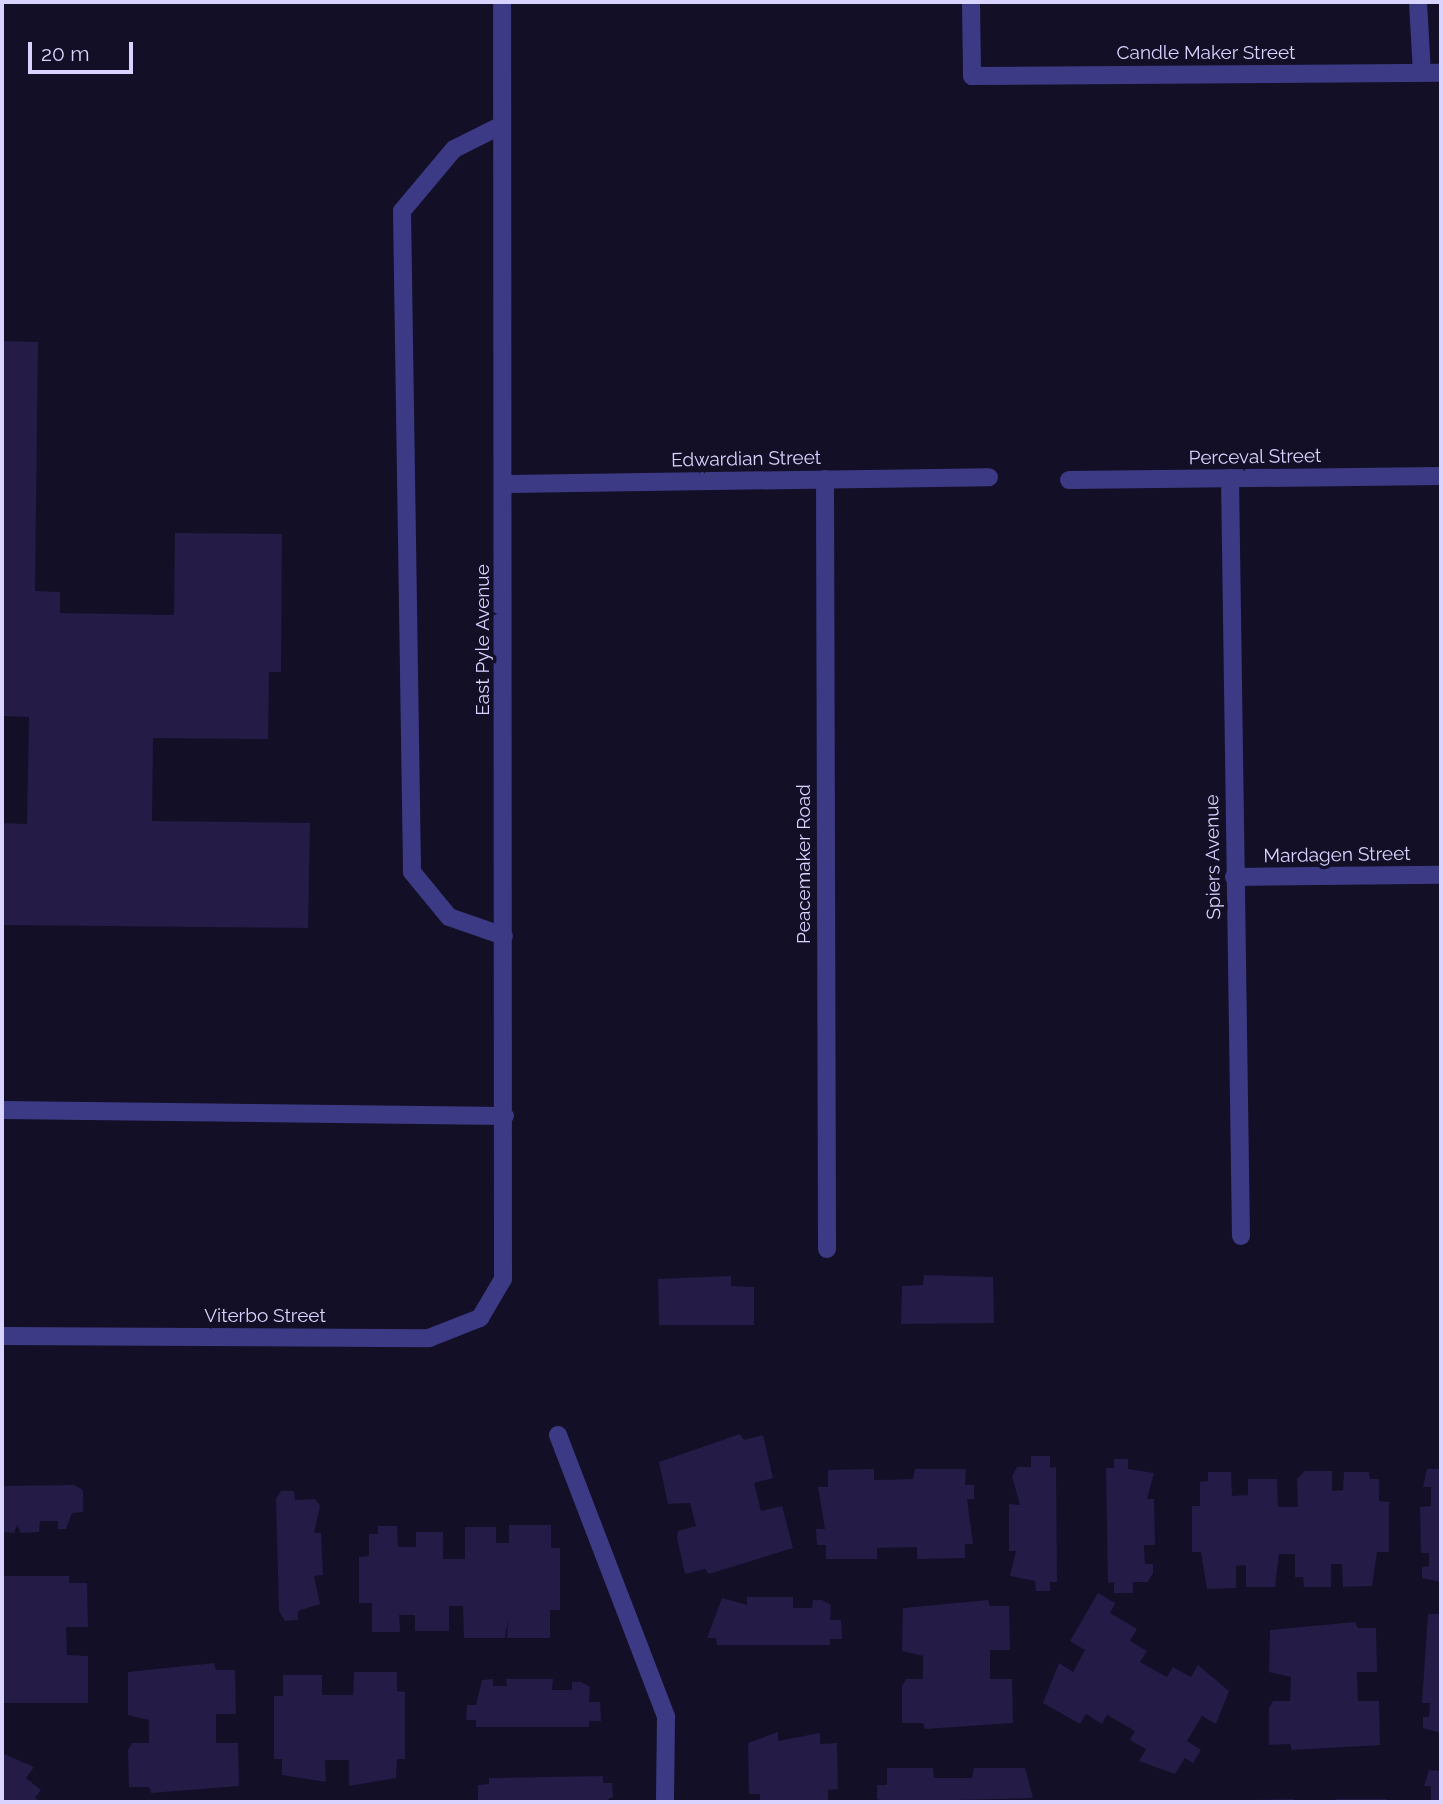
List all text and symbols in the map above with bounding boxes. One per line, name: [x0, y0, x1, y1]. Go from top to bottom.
scale bar: [32, 28, 136, 72]
text: 20 m: [41, 41, 89, 66]
street label: Candle Maker Street: [1116, 42, 1296, 64]
street label: Perceval Street: [1188, 444, 1322, 470]
street label: Edwardian Street: [671, 446, 821, 472]
street label: East Pyle Avenue: [472, 564, 494, 716]
street label: Peacemaker Road: [793, 784, 815, 944]
street label: Spiers Avenue: [1201, 794, 1225, 920]
street label: Mardagen Street: [1263, 842, 1411, 868]
street label: Viterbo Street: [204, 1305, 326, 1327]

